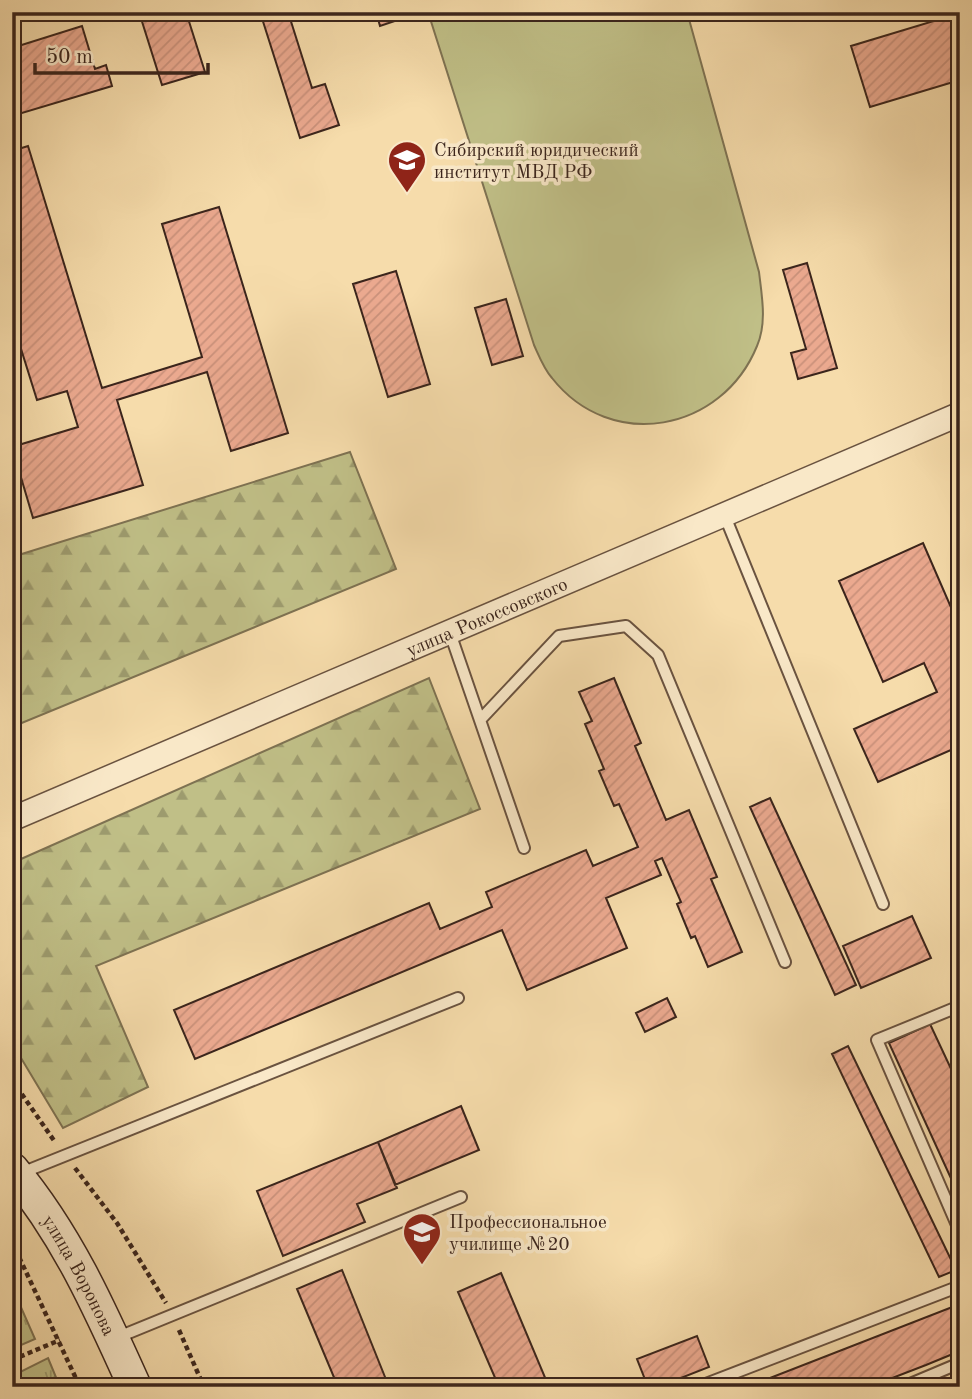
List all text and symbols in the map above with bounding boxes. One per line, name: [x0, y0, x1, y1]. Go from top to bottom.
scale bar: [35, 32, 208, 76]
text: 50 m: [46, 47, 93, 68]
school or university icon: Сибирский юридический институт МВД РФ: [386, 139, 428, 194]
place label: Сибирский юридический институт МВД РФ: [434, 142, 639, 183]
street label: улица Рокоссовского: [404, 576, 571, 661]
school or university icon: Профессиональное училище №20: [401, 1211, 443, 1266]
street label: улица Воронова: [37, 1212, 118, 1340]
place label: Профессиональное училище №20: [449, 1214, 607, 1255]

